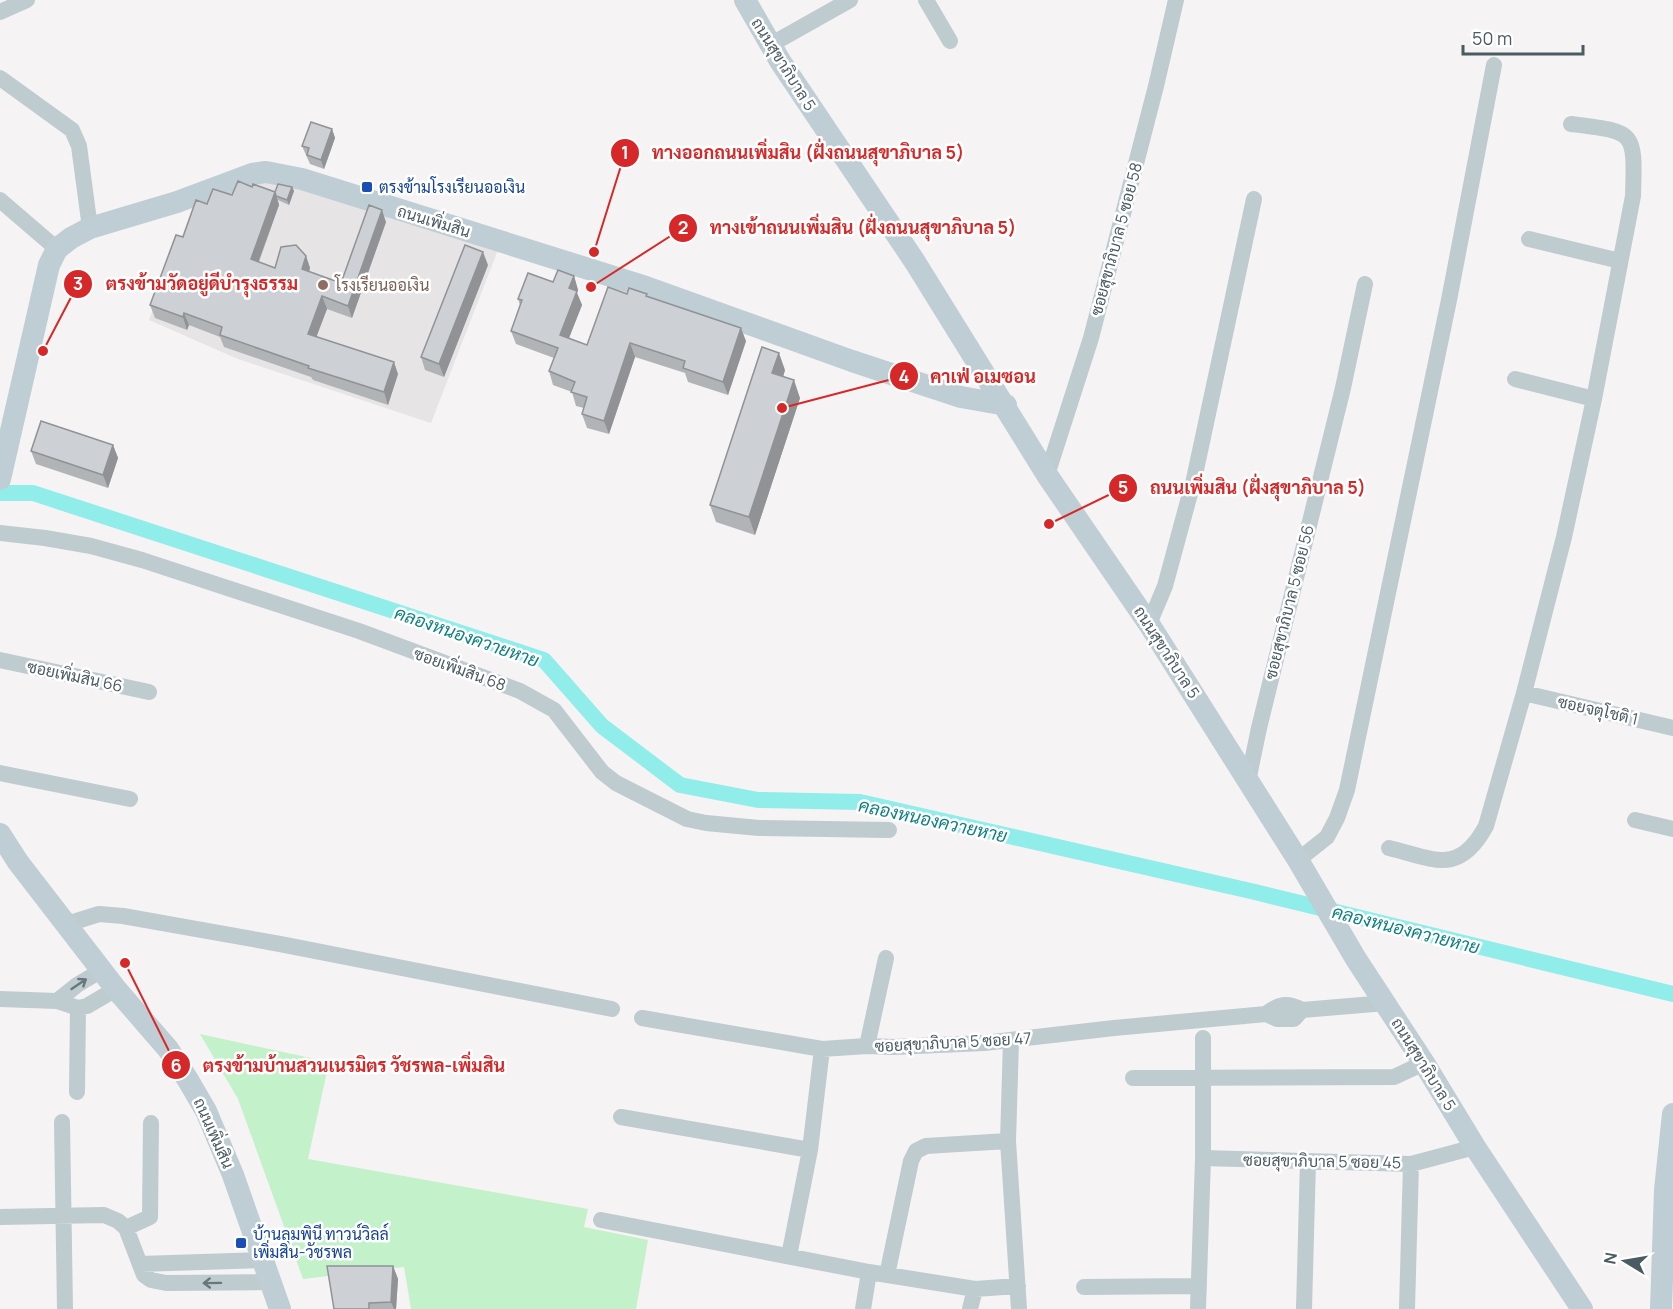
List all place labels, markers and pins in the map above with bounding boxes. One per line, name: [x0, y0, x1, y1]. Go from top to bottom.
callout: ทางออกถนนเพิ่มสิน (ฝั่งถนนสุขาภิบาล 5): [610, 135, 976, 171]
place label: ตรงข้ามโรงเรียนออเงิน: [379, 176, 525, 198]
marker: ตรงข้ามโรงเรียนออเงิน: [360, 180, 374, 194]
callout: ทางเข้าถนนเพิ่มสิน (ฝั่งถนนสุขาภิบาล 5): [668, 210, 1028, 246]
callout: ตรงข้ามวัดอยู่ดีบำรุงธรรม: [63, 266, 310, 302]
place label: โรงเรียนออเงิน: [334, 274, 429, 296]
marker: โรงเรียนออเงิน: [316, 278, 330, 292]
callout: คาเฟ่ อเมซอน: [889, 358, 1048, 394]
callout: ถนนเพิ่มสิน (ฝั่งสุขาภิบาล 5): [1108, 470, 1378, 506]
callout: ตรงข้ามบ้านสวนเนรมิตร วัชรพล-เพิ่มสิน: [161, 1047, 517, 1083]
place label: บ้านลุมพินี ทาวน์วิลล์ เพิ่มสิน-วัชรพล: [253, 1222, 389, 1263]
marker: บ้านลุมพินี ทาวน์วิลล์ เพิ่มสิน-วัชรพล: [234, 1236, 248, 1250]

